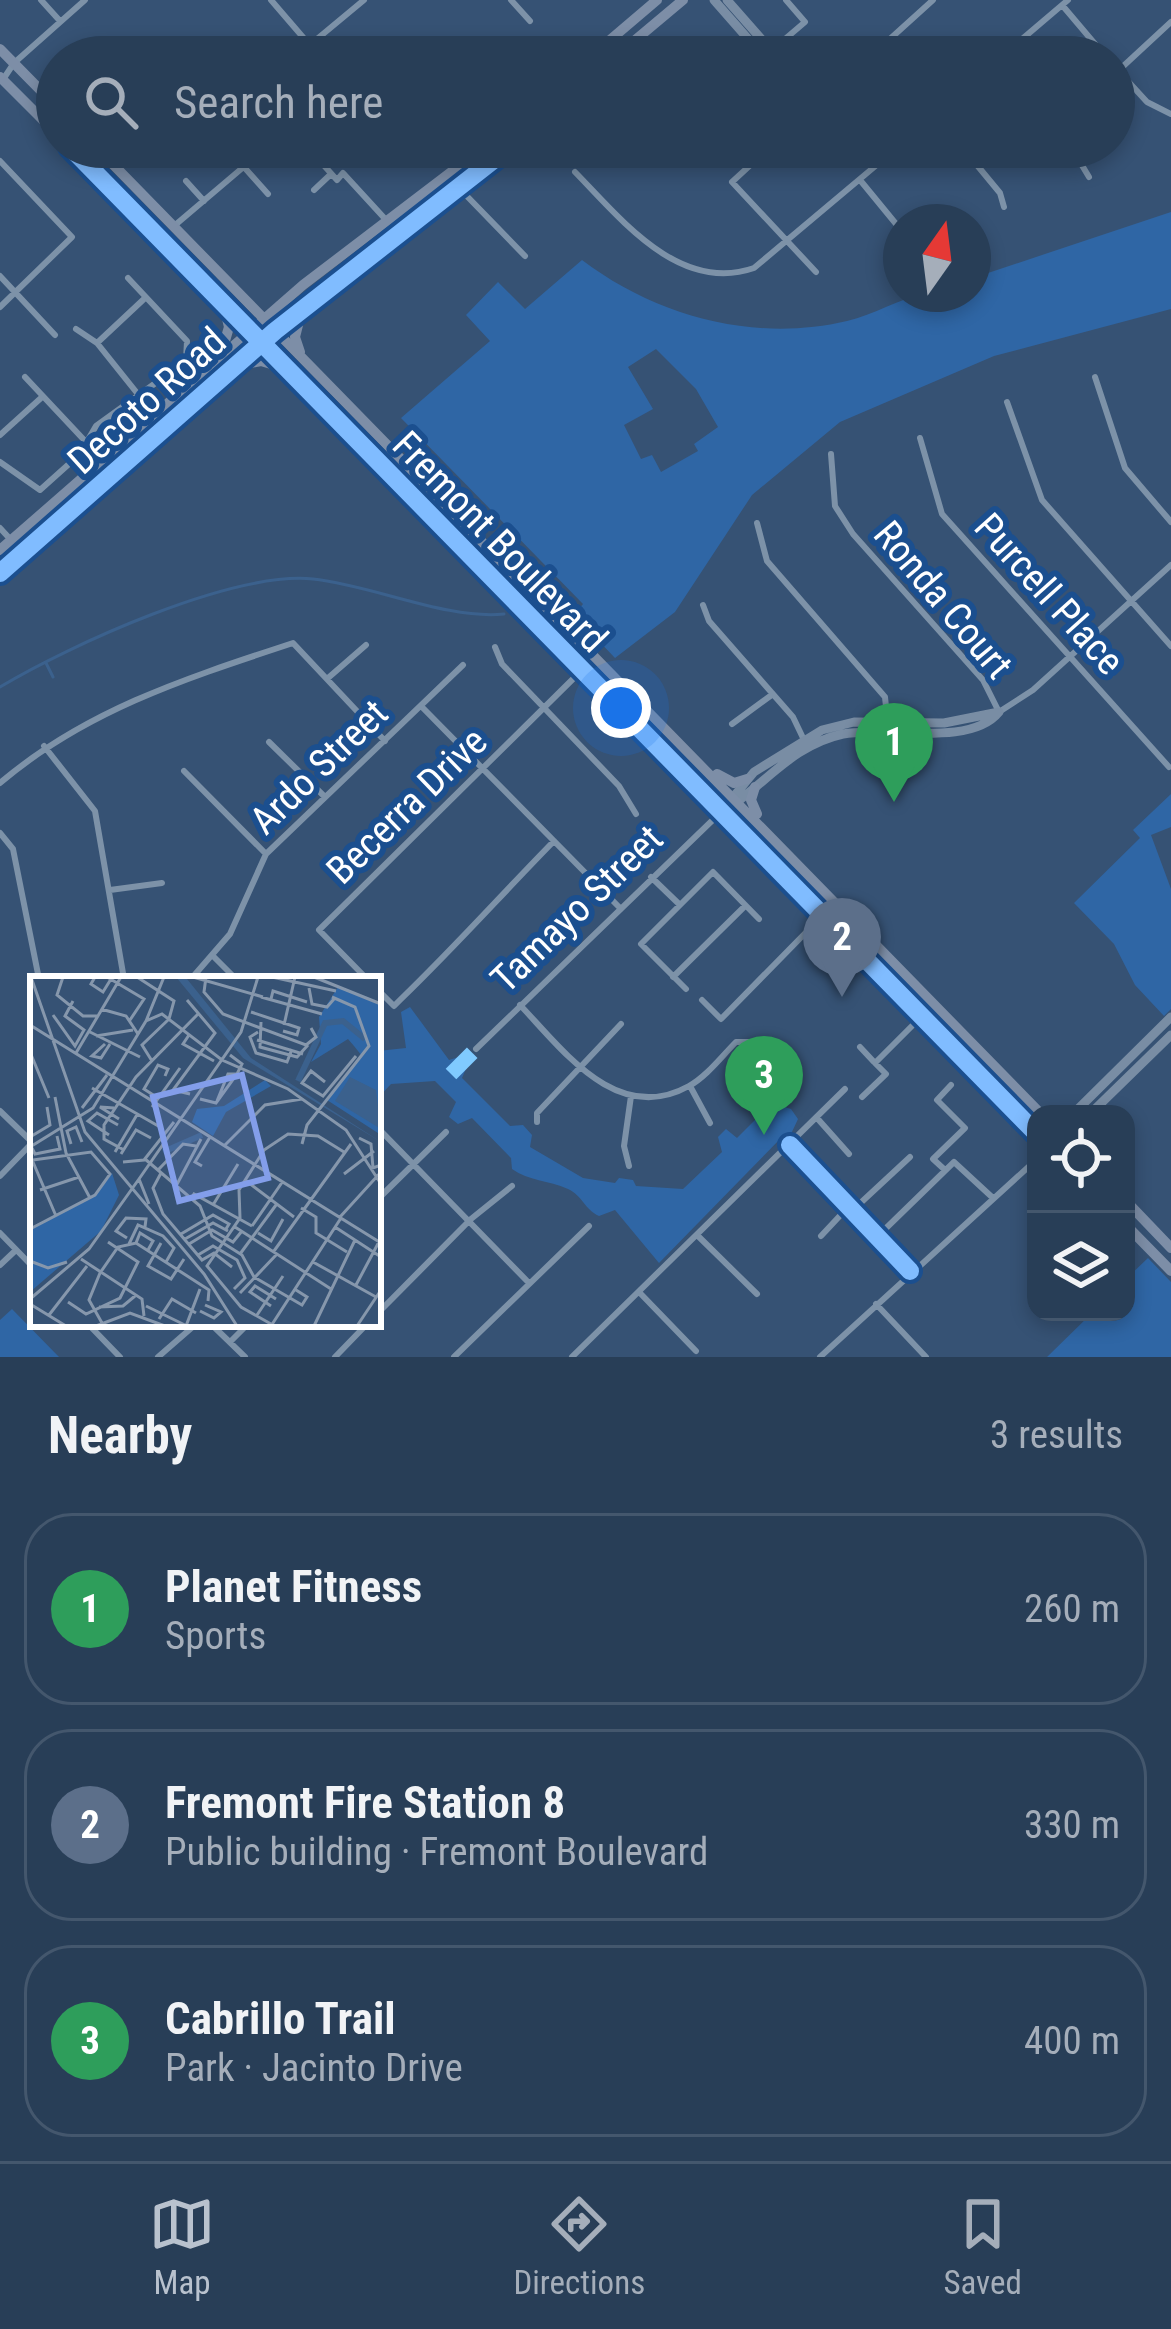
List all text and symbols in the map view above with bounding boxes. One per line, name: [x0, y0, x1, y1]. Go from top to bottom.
search box: [36, 36, 1135, 168]
icon: search: [78, 69, 144, 135]
text: Search here: [174, 76, 383, 129]
north arrow: [883, 204, 991, 312]
street label: Decoto Road: [59, 318, 235, 484]
street label: Fremont Boulevard: [383, 422, 617, 662]
street label: Purcell Place: [965, 504, 1133, 684]
street label: Ronda Court: [864, 512, 1022, 688]
your location: [591, 678, 651, 738]
street label: Ardo Street: [241, 690, 397, 844]
pin: 1: [855, 703, 933, 802]
street label: Becerra Drive: [318, 718, 496, 894]
street label: Tamayo Street: [482, 816, 672, 1002]
pin: 2: [803, 898, 881, 997]
inset map: [30, 976, 381, 1327]
pin: 3: [725, 1036, 803, 1135]
map controls: [1027, 1105, 1135, 1321]
button: locate: [1027, 1105, 1135, 1213]
button: layers: [1027, 1213, 1135, 1321]
text: Nearby: [48, 1406, 192, 1465]
text: 3 results: [990, 1412, 1123, 1458]
text: Planet Fitness: [165, 1560, 422, 1613]
text: 1: [80, 1586, 100, 1632]
text: 260 m: [1024, 1586, 1120, 1632]
text: Sports: [165, 1613, 266, 1659]
text: Fremont Fire Station 8: [165, 1776, 565, 1829]
text: 2: [80, 1802, 100, 1848]
text: 330 m: [1024, 1802, 1120, 1848]
text: Public building · Fremont Boulevard: [165, 1829, 708, 1875]
text: Cabrillo Trail: [165, 1992, 396, 2045]
text: 3: [80, 2018, 100, 2064]
text: 400 m: [1024, 2018, 1120, 2064]
text: Park · Jacinto Drive: [165, 2045, 463, 2091]
tab: Map: [149, 2191, 215, 2302]
tab: Directions: [513, 2191, 645, 2302]
tab: Saved: [943, 2191, 1022, 2302]

